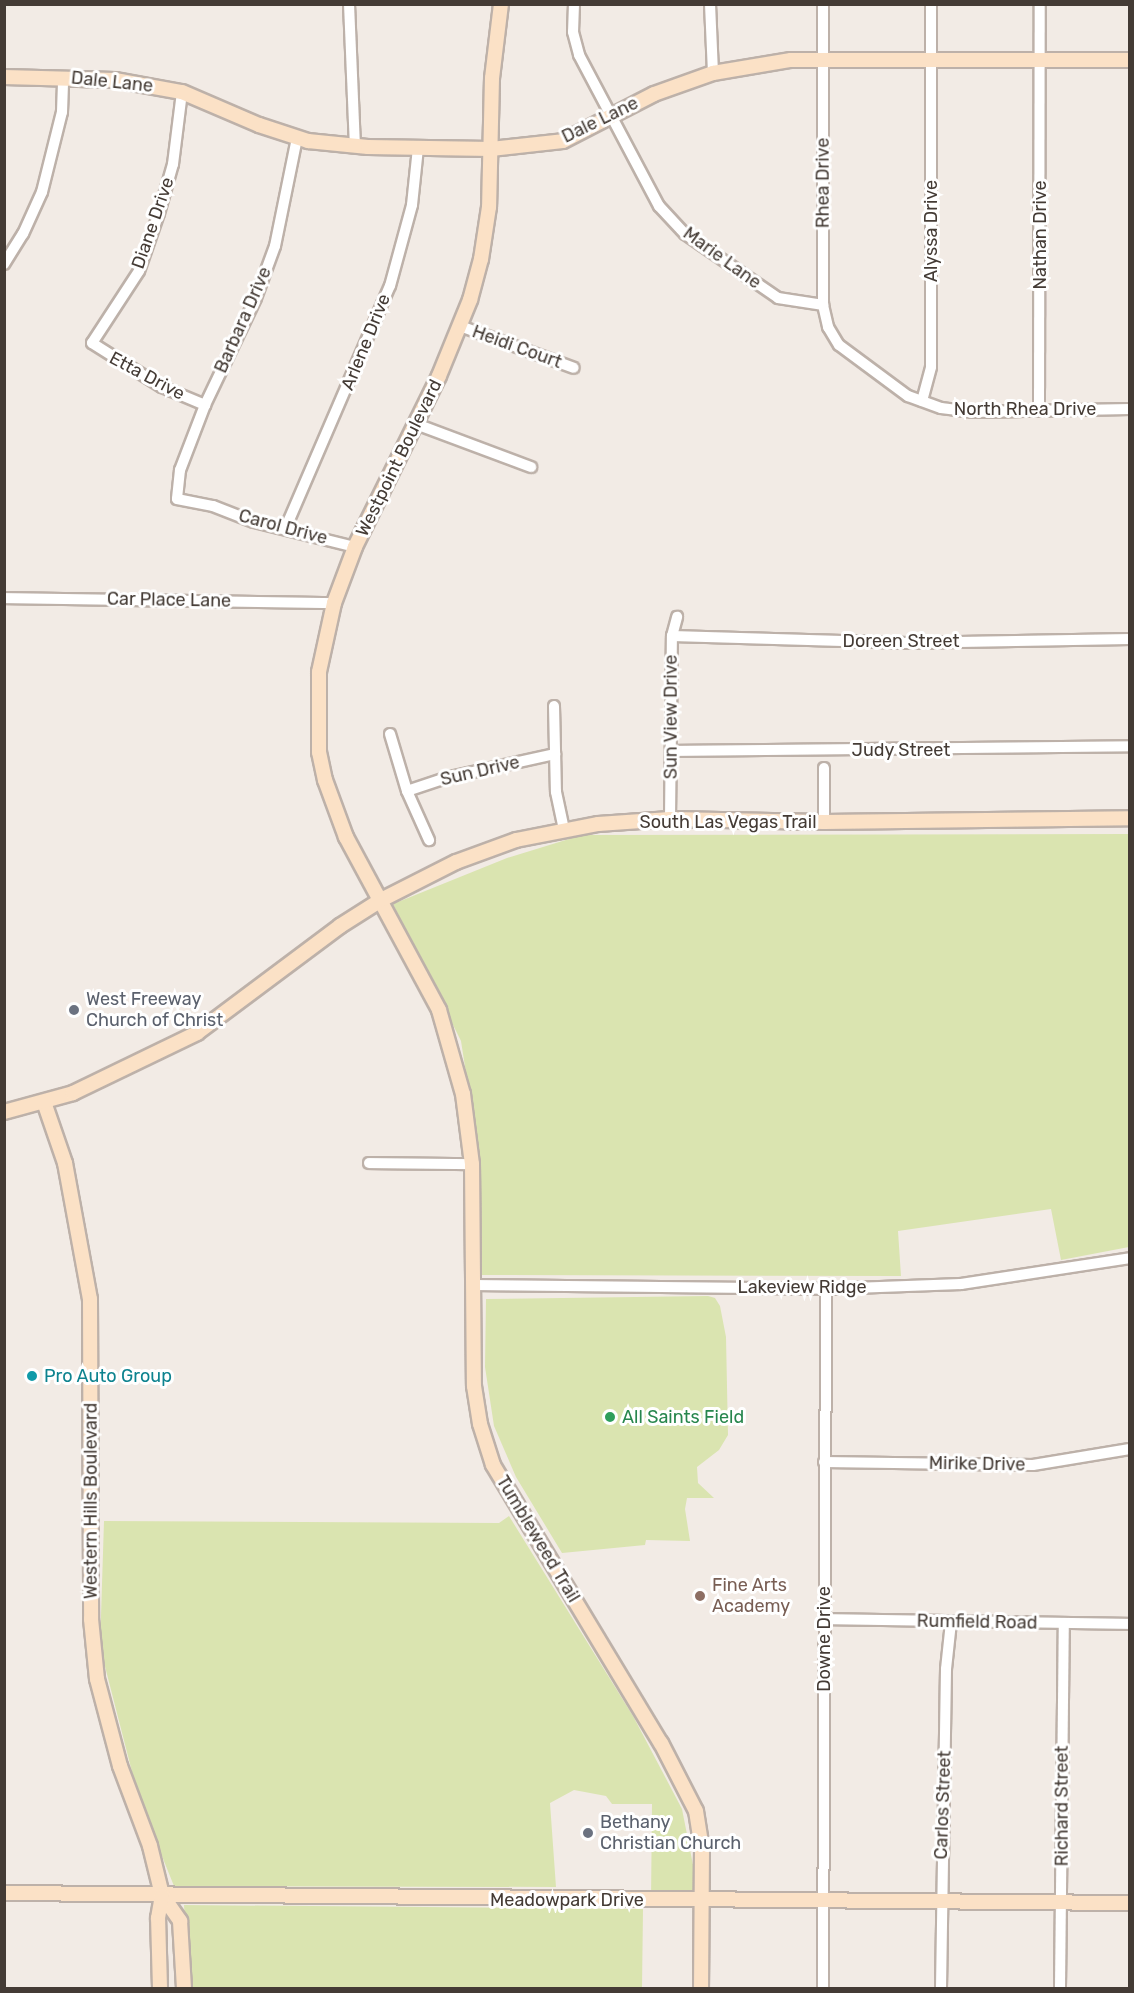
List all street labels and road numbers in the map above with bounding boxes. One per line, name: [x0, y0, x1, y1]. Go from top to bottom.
street label: Dale Lane: [70, 67, 154, 97]
street label: Dale Lane: [558, 92, 642, 148]
street label: Rhea Drive: [812, 138, 834, 228]
street label: Diane Drive: [127, 174, 179, 272]
street label: Alyssa Drive: [920, 180, 942, 282]
street label: Nathan Drive: [1029, 181, 1051, 289]
street label: Marie Lane: [679, 223, 765, 293]
street label: Barbara Drive: [210, 264, 276, 376]
street label: Arlene Drive: [337, 291, 395, 393]
street label: Heidi Court: [469, 321, 565, 373]
street label: Etta Drive: [106, 347, 188, 405]
street label: Westpoint Boulevard: [352, 376, 446, 540]
street label: North Rhea Drive: [954, 398, 1096, 420]
street label: Carol Drive: [236, 505, 330, 549]
street label: Car Place Lane: [107, 588, 231, 612]
street label: Doreen Street: [843, 630, 959, 652]
street label: Sun View Drive: [660, 654, 682, 780]
street label: Judy Street: [851, 739, 951, 761]
street label: Sun Drive: [438, 751, 522, 791]
street label: South Las Vegas Trail: [639, 811, 817, 833]
street label: Lakeview Ridge: [737, 1276, 867, 1298]
street label: Western Hills Boulevard: [80, 1403, 102, 1599]
street label: Mirike Drive: [929, 1452, 1025, 1476]
street label: Tumbleweed Trail: [492, 1471, 584, 1607]
street label: Downe Drive: [813, 1586, 835, 1692]
street label: Rumfield Road: [917, 1610, 1037, 1634]
street label: Richard Street: [1051, 1746, 1073, 1866]
street label: Carlos Street: [930, 1750, 956, 1860]
street label: Meadowpark Drive: [490, 1889, 644, 1911]

